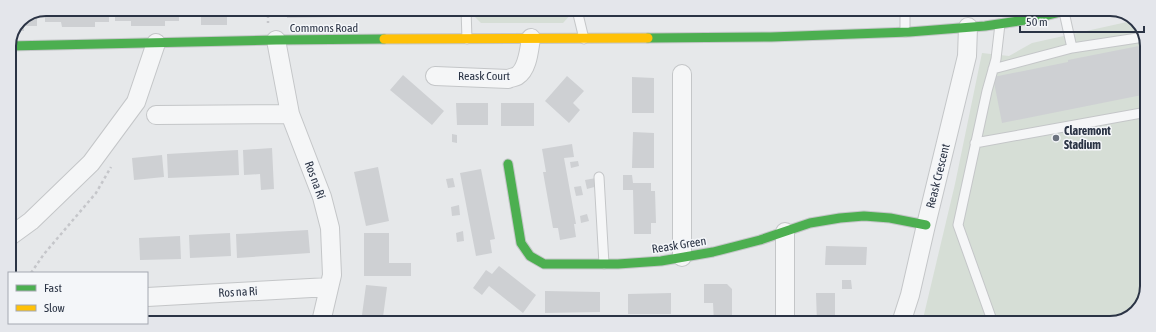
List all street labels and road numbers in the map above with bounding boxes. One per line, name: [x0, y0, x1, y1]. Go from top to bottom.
street label: Commons Road: [290, 21, 358, 35]
street label: Reask Court: [458, 69, 510, 83]
street label: Reask Crescent: [923, 142, 953, 210]
street label: Ros na Rí: [302, 159, 328, 201]
street label: Reask Green: [651, 234, 707, 256]
street label: Ros na Ri: [218, 284, 258, 300]

